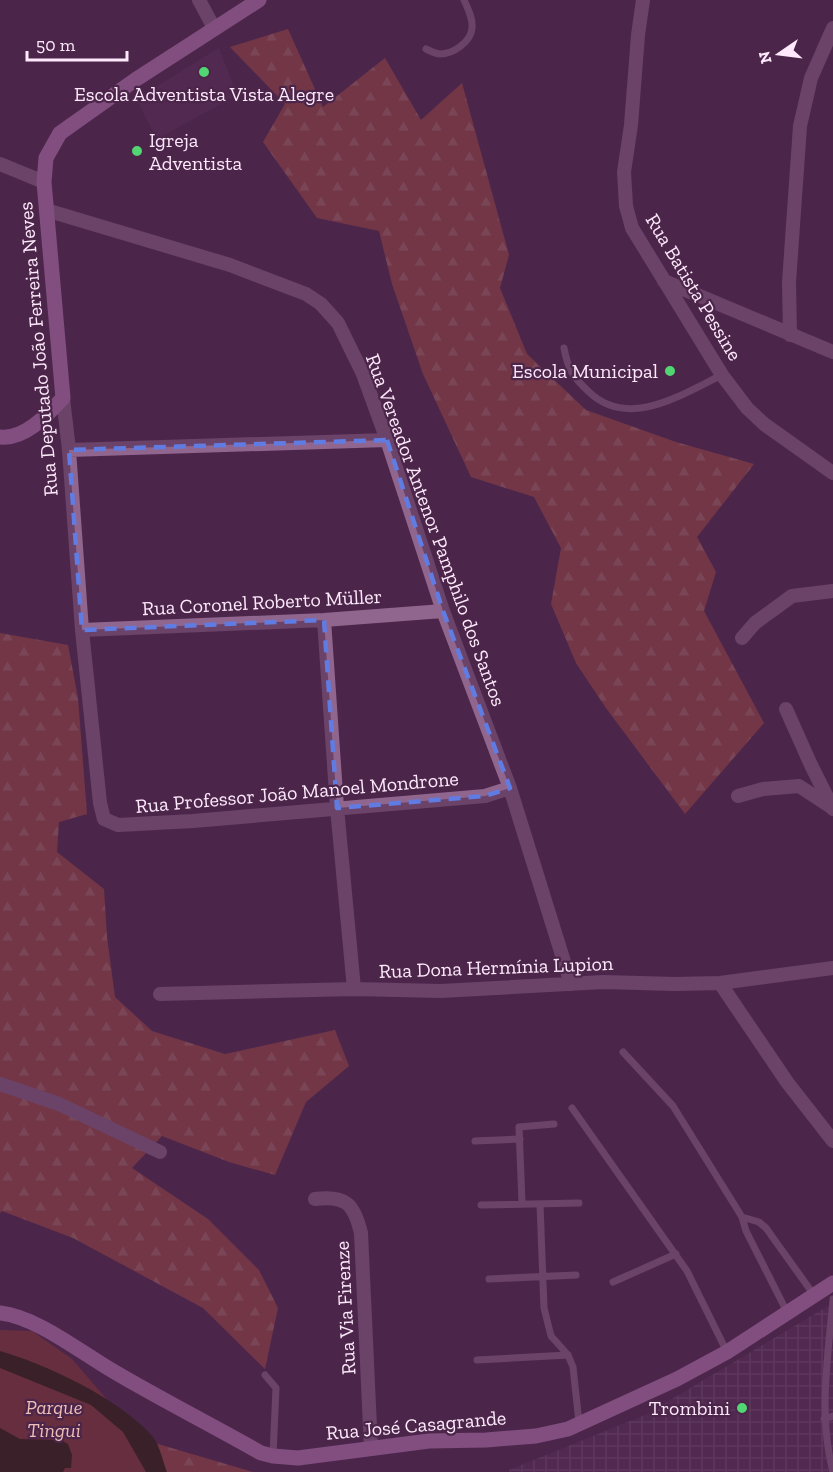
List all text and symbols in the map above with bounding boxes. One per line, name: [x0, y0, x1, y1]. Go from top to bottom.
scale bar: [27, 24, 128, 62]
north arrow: [749, 24, 809, 84]
text: 50 m: [36, 34, 76, 56]
text: N: [754, 49, 776, 66]
marker: Escola Adventista Vista Alegre: [197, 65, 211, 79]
place label: Escola Adventista Vista Alegre: [74, 82, 334, 106]
place label: Igreja Adventista: [149, 128, 242, 175]
marker: Igreja Adventista: [130, 144, 144, 158]
street label: Rua Deputado João Ferreira Neves: [13, 201, 63, 497]
street label: Rua Batista Pessine: [641, 209, 747, 365]
street label: Rua Vereador Antenor Pamphilo dos Santos: [361, 350, 511, 710]
place label: Escola Municipal: [512, 359, 658, 383]
marker: Escola Municipal: [663, 364, 677, 378]
street label: Rua Coronel Roberto Müller: [141, 584, 383, 620]
street label: Rua Professor João Manoel Mondrone: [134, 766, 460, 818]
street label: Rua Dona Hermínia Lupion: [378, 951, 614, 983]
street label: Rua Via Firenze: [330, 1240, 360, 1376]
park label: Parque Tingui: [25, 1395, 83, 1442]
place label: Trombini: [649, 1396, 730, 1420]
marker: Trombini: [735, 1401, 749, 1415]
street label: Rua José Casagrande: [325, 1405, 507, 1445]

